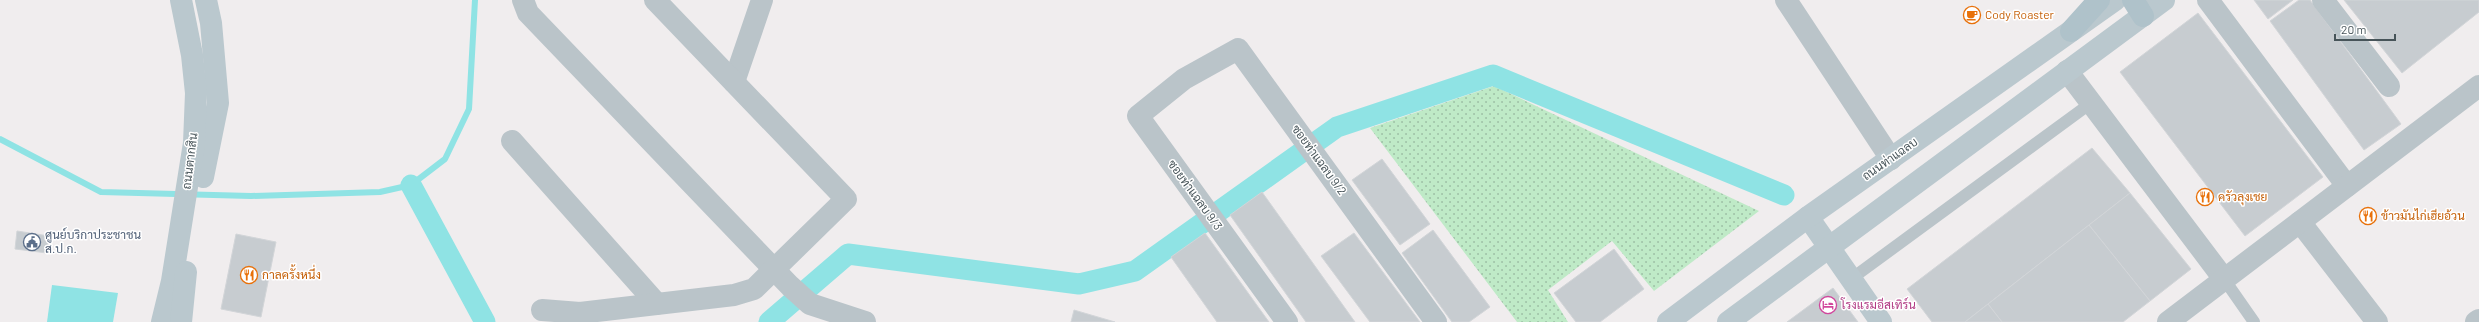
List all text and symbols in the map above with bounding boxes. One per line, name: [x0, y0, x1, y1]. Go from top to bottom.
cafe icon: Cody Roaster: [1962, 5, 1982, 25]
place label: Cody Roaster: [1985, 7, 2055, 21]
scale bar: [2335, 16, 2395, 42]
text: 20 m: [2341, 22, 2367, 36]
street label: ซอยท่าแฉลบ 9/2: [1290, 122, 1350, 197]
street label: ถนนตากสิน: [179, 131, 199, 190]
street label: ถนนท่าแฉลบ: [1859, 134, 1920, 182]
street label: ซอยท่าแฉลบ 9/3: [1166, 157, 1226, 232]
restaurant icon: ครัวลุงเชย: [2195, 187, 2215, 207]
place label: ครัวลุงเชย: [2218, 189, 2267, 206]
restaurant icon: ข้าวมันไก่เฮียอ้วน: [2358, 206, 2378, 226]
place label: ข้าวมันไก่เฮียอ้วน: [2381, 208, 2465, 222]
place label: ศูนย์บริกาประชาชน ส.ป.ก.: [45, 227, 141, 255]
public building icon: ศูนย์บริกาประชาชน ส.ป.ก.: [22, 232, 42, 252]
place label: กาลครั้งหนึ่ง: [262, 264, 321, 281]
restaurant icon: กาลครั้งหนึ่ง: [239, 265, 259, 285]
hotel icon: โรงแรมอีสเทิร์น: [1818, 295, 1838, 315]
place label: โรงแรมอีสเทิร์น: [1840, 297, 1916, 311]

